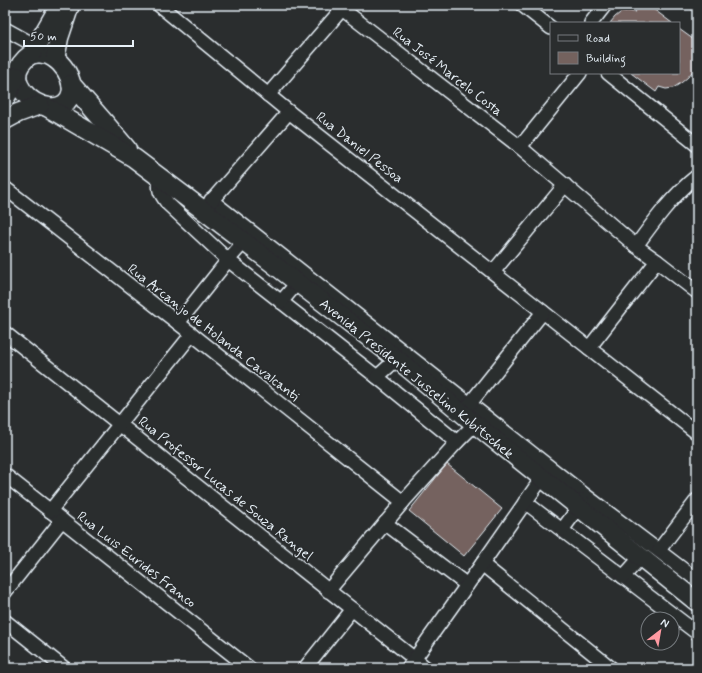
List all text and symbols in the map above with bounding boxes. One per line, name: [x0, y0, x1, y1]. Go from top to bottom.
scale bar: [24, 22, 133, 48]
legend: [550, 22, 680, 74]
street label: Rua José Marcelo Costa: [389, 23, 506, 120]
text: 50 m: [30, 29, 57, 45]
text: Road: [586, 31, 610, 47]
text: Building: [586, 51, 626, 68]
street label: Rua Daniel Pessoa: [312, 108, 407, 188]
street label: Rua Arcanjo de Holanda Cavalcanti: [124, 260, 303, 406]
street label: Avenida Presidente Juscelino Kubitschek: [316, 295, 517, 463]
street label: Rua Professor Lucas de Souza Rangel: [134, 413, 317, 565]
street label: Rua Luis Eurides Franco: [73, 508, 200, 612]
north arrow: [640, 611, 680, 651]
text: N: [658, 615, 671, 631]

